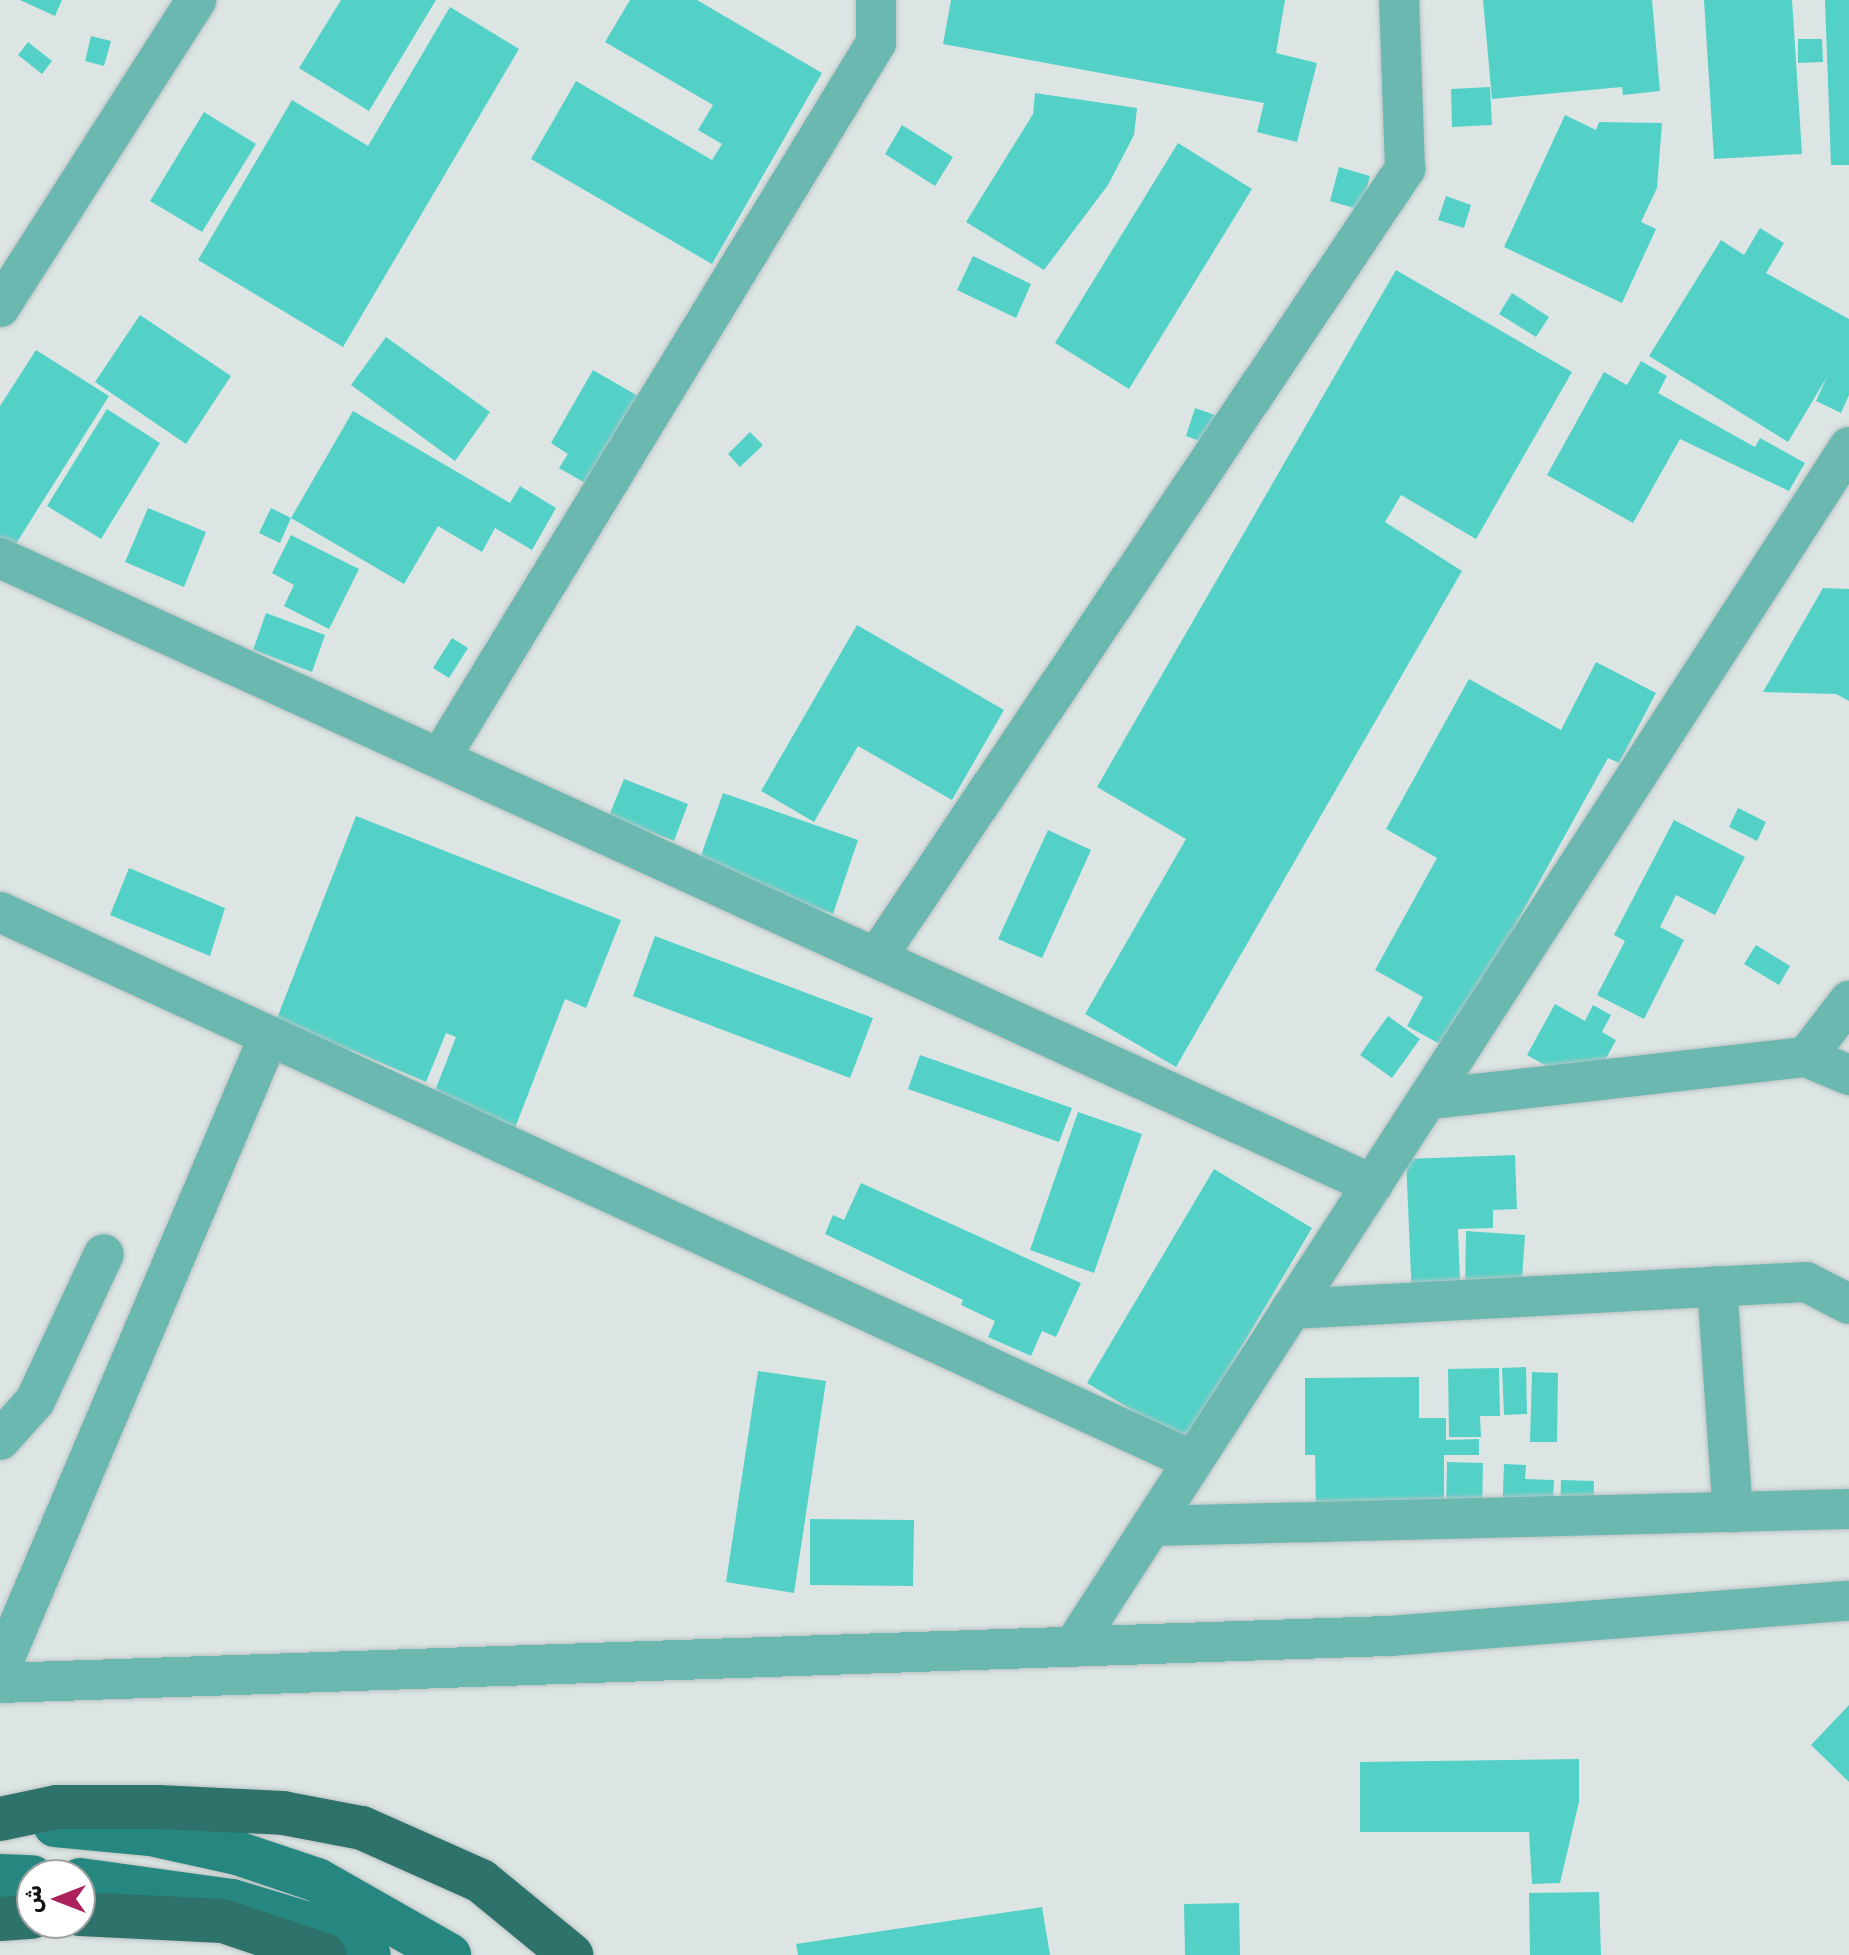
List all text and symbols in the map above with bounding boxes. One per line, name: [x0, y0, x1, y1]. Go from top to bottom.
north arrow: [16, 1859, 96, 1939]
text: ش: [20, 1885, 47, 1913]

